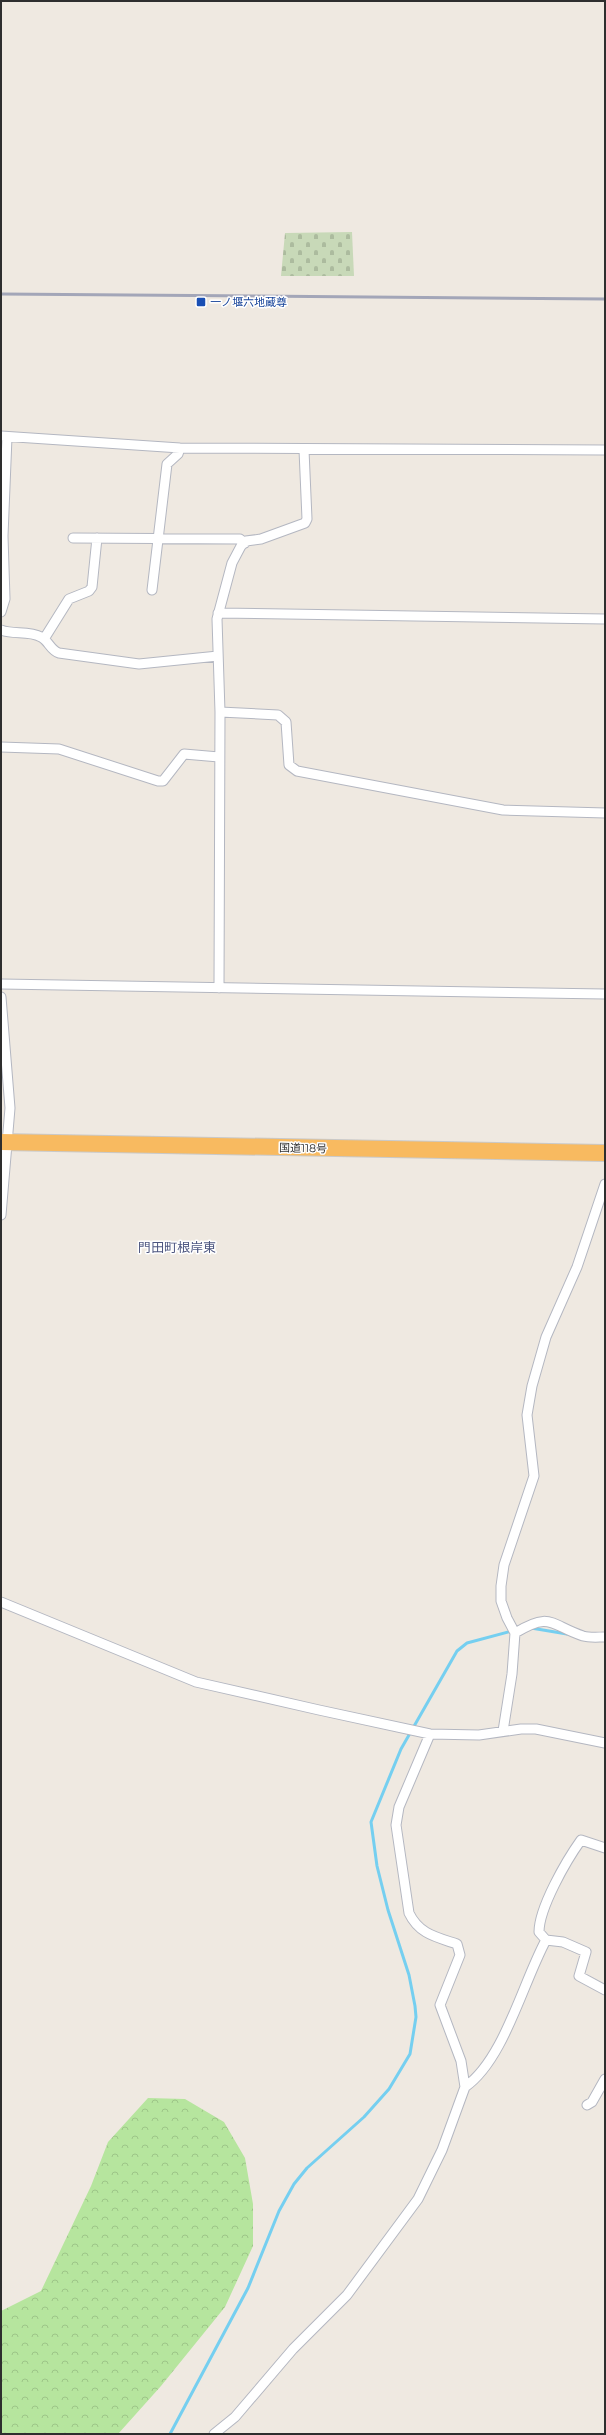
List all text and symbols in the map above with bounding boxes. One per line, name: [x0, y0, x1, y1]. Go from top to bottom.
place label: 一ノ堰六地蔵尊: [210, 295, 287, 309]
marker: 一ノ堰六地蔵尊: [195, 296, 207, 308]
street label: 国道118号: [279, 1141, 327, 1155]
district label: 門田町根岸東: [138, 1239, 216, 1255]

